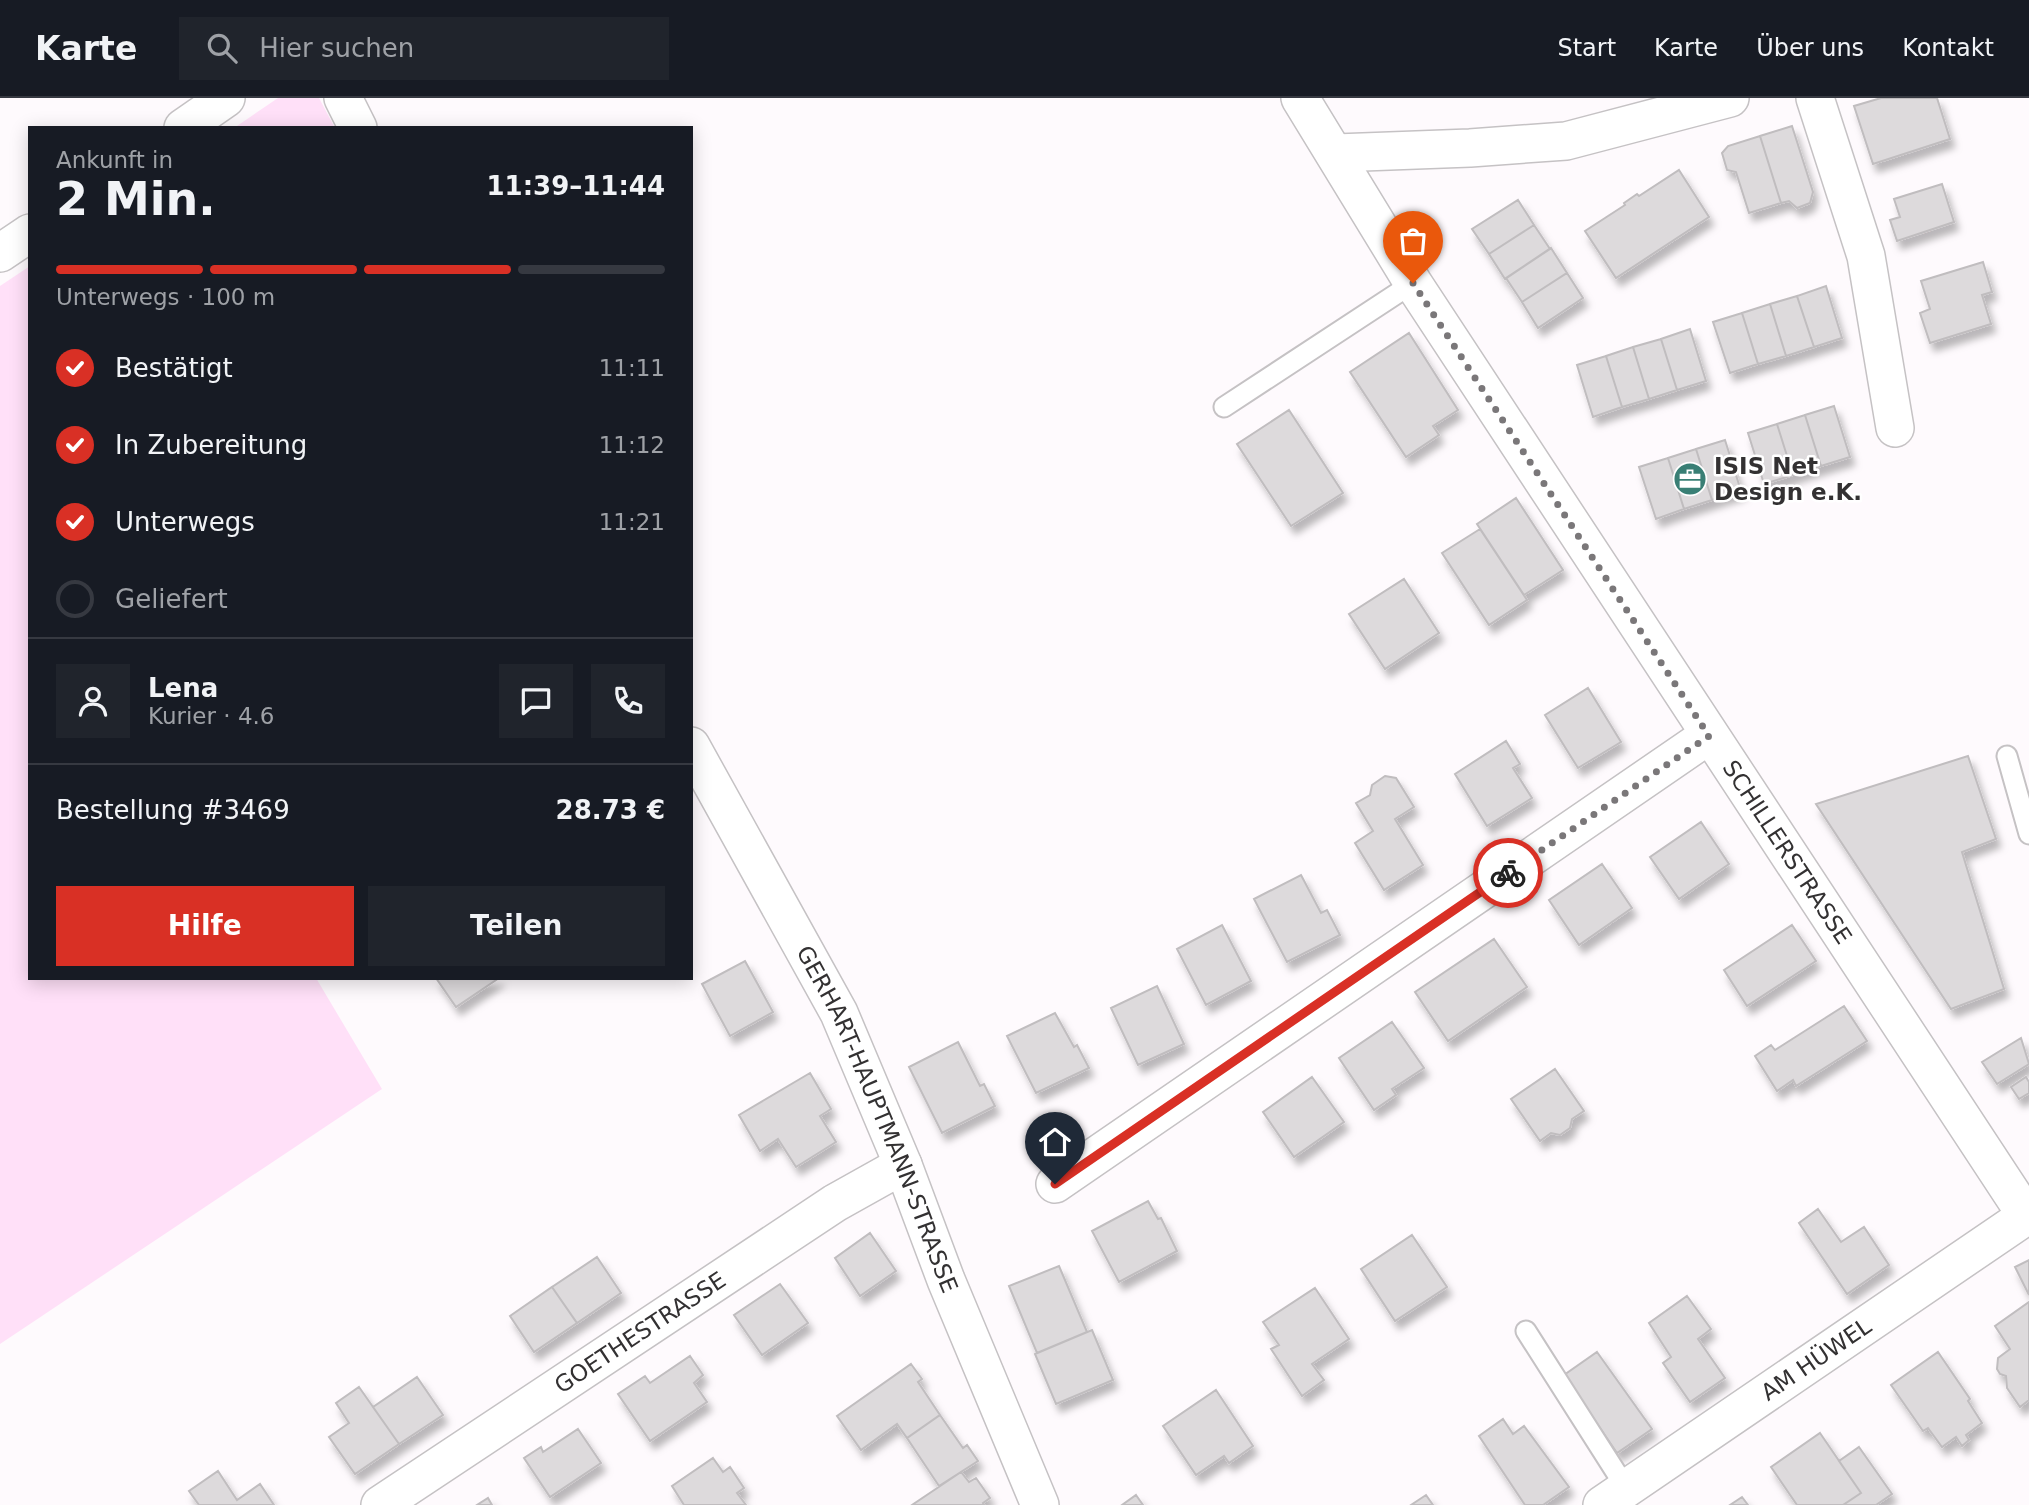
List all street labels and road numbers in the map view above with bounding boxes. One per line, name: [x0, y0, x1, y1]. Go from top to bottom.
street label: SCHILLERSTRASSE: [1718, 756, 1857, 949]
street label: GERHART-HAUPTMANN-STRASSE: [791, 941, 963, 1297]
street label: GOETHESTRASSE: [550, 1266, 730, 1398]
street label: AM HÜWEL: [1756, 1312, 1876, 1406]

